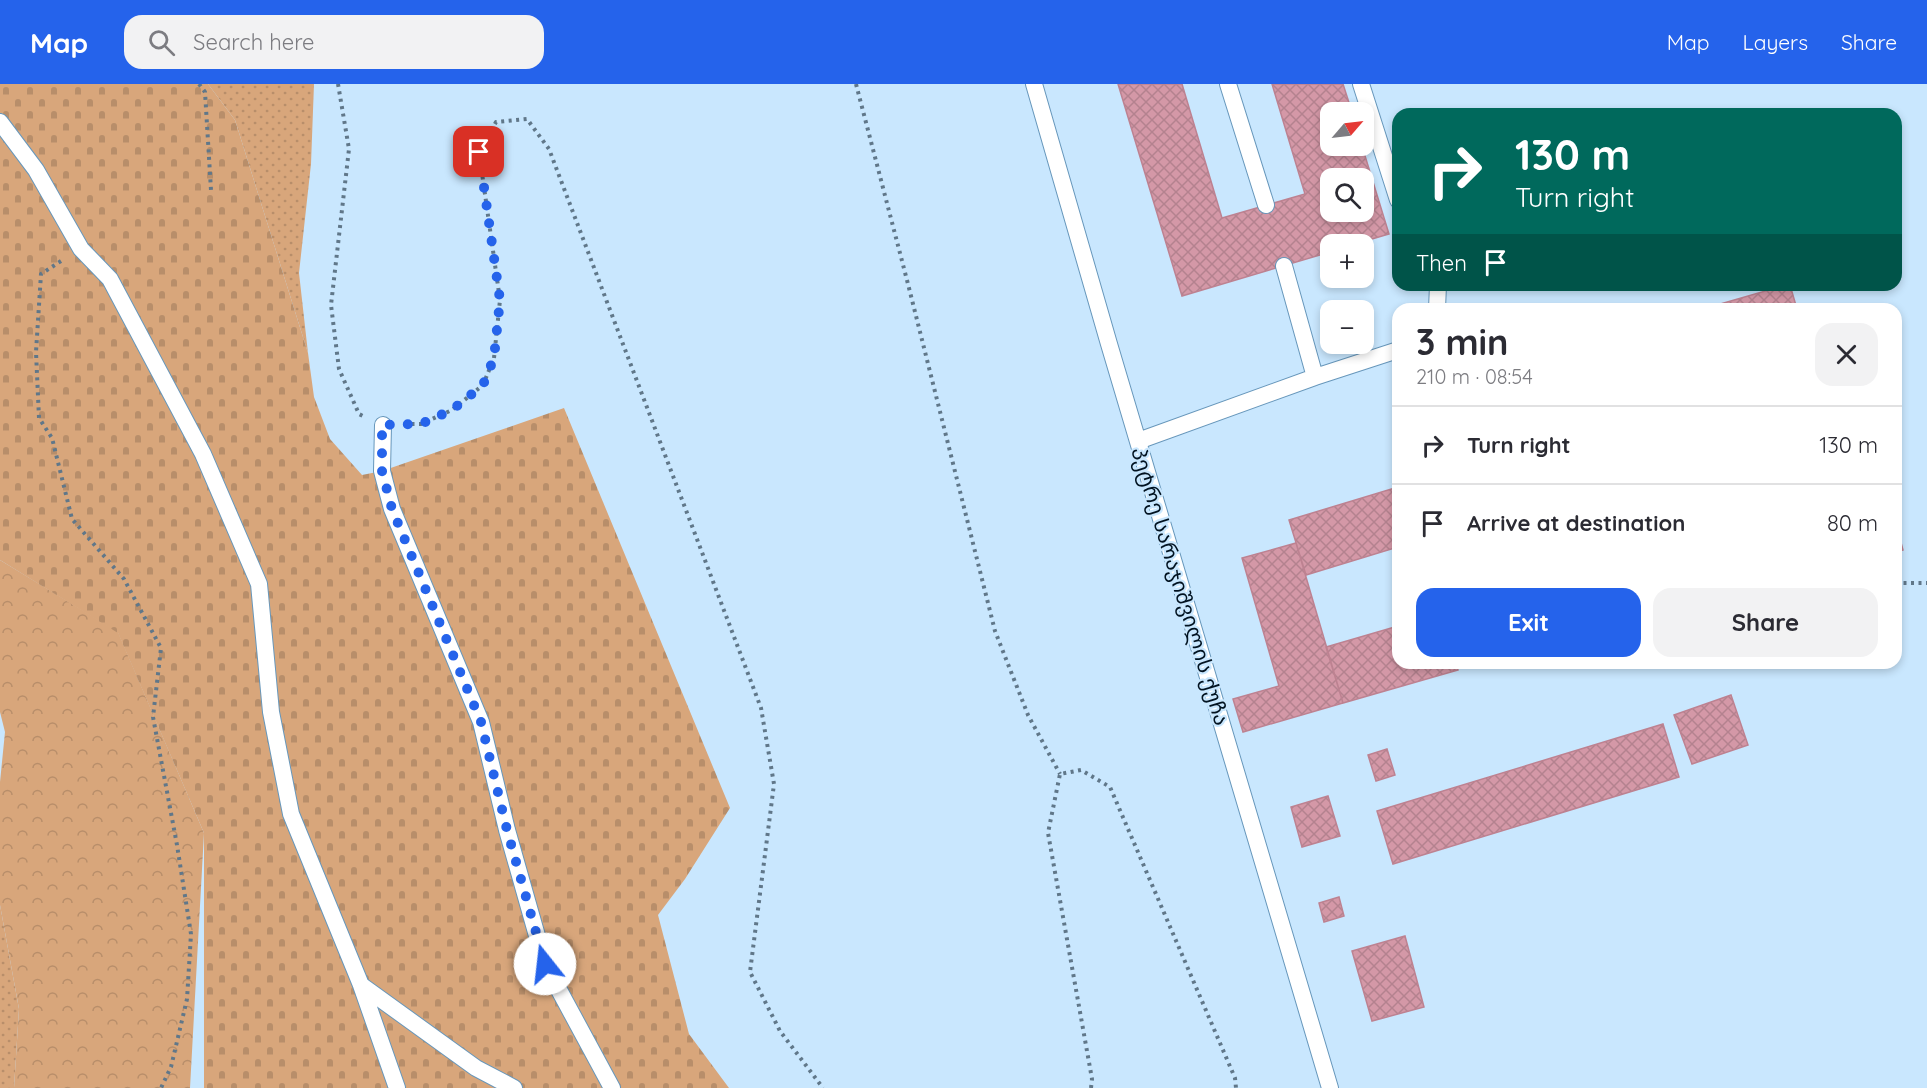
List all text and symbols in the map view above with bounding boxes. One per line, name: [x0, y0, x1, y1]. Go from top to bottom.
search box: [124, 15, 544, 69]
text: Map: [30, 25, 88, 60]
icon: search: [145, 26, 178, 59]
text: Search here: [193, 28, 315, 56]
text: Map: [1667, 29, 1710, 55]
text: Layers: [1743, 29, 1808, 55]
text: Share: [1841, 29, 1897, 55]
north arrow: [1320, 102, 1374, 156]
map controls: [1320, 102, 1374, 354]
pin: [453, 126, 504, 177]
text: 130 m: [1515, 128, 1630, 181]
icon: right: [1416, 132, 1494, 210]
icon: arrive: [462, 135, 495, 168]
button: search: [1320, 168, 1374, 222]
text: Turn right: [1515, 180, 1634, 214]
button: +: [1320, 234, 1374, 288]
icon: arrive: [1479, 246, 1512, 279]
text: Then: [1416, 249, 1467, 277]
button: −: [1320, 300, 1374, 354]
text: 3 min: [1416, 319, 1509, 364]
button: close: [1815, 323, 1878, 386]
text: 210 m · 08:54: [1416, 364, 1533, 389]
icon: right: [1416, 429, 1449, 462]
text: Turn right: [1467, 431, 1571, 459]
text: 130 m: [1819, 431, 1878, 459]
street label: პეტრე სარაჯიშვილის ქუჩა: [1125, 444, 1236, 729]
icon: arrive: [1416, 507, 1449, 540]
text: Arrive at destination: [1467, 509, 1685, 537]
text: 80 m: [1827, 509, 1878, 537]
button: Exit: [1416, 588, 1641, 657]
button: Share: [1653, 588, 1878, 657]
position arrow: [513, 932, 577, 996]

